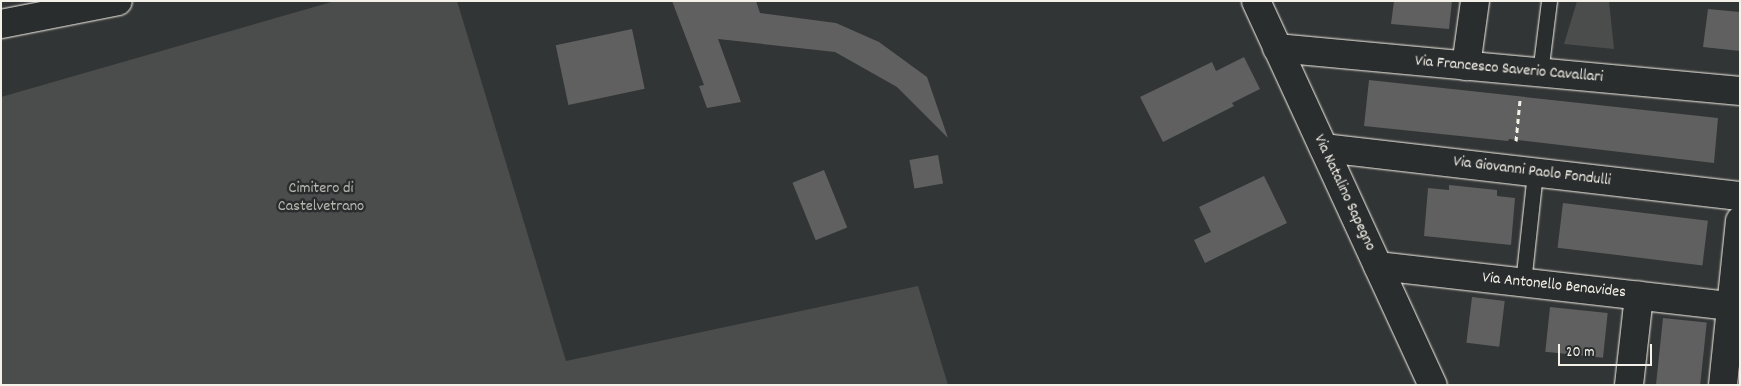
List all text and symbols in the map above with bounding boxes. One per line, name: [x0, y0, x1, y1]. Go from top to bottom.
street label: Via Francesco Saverio Cavallari: [1414, 52, 1604, 88]
street label: Via Natalino Sapegno: [1309, 132, 1379, 254]
street label: Via Giovanni Paolo Fondulli: [1452, 153, 1612, 191]
park label: Cimitero di Castelvetrano: [278, 179, 364, 217]
street label: Via Antonello Benavides: [1481, 269, 1627, 303]
scale bar: [1561, 334, 1655, 366]
text: 20 m: [1566, 342, 1594, 364]

